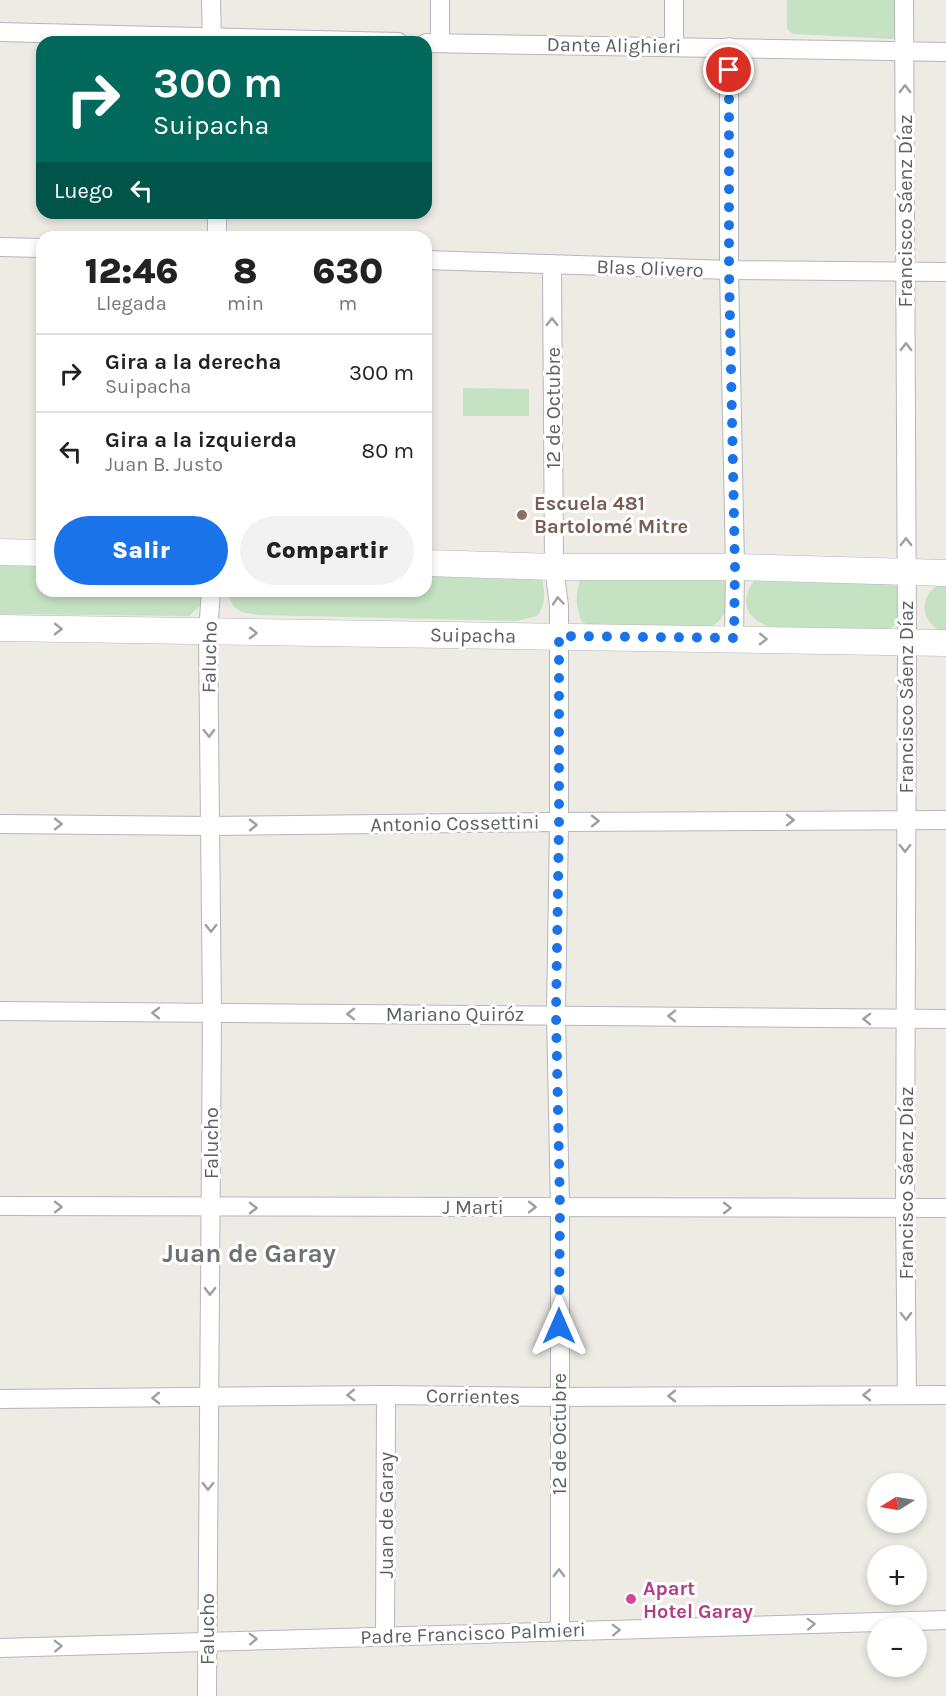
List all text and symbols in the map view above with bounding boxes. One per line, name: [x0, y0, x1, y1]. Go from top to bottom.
street label: Dante Alighieri: [546, 33, 682, 58]
pin: [703, 44, 754, 95]
icon: arrive: [712, 53, 745, 86]
text: 300 m: [153, 58, 283, 108]
icon: right: [54, 60, 132, 138]
one-way arrow: [899, 85, 911, 94]
text: Suipacha: [153, 109, 269, 141]
street label: Francisco Sáenz Díaz: [894, 115, 917, 307]
icon: left: [125, 174, 158, 207]
text: Luego: [54, 178, 113, 204]
text: 12:46: [85, 250, 178, 292]
text: 8: [233, 250, 258, 292]
text: 630: [312, 250, 383, 292]
street label: Blas Olivero: [596, 255, 704, 282]
text: Llegada: [96, 292, 167, 315]
text: min: [227, 292, 264, 315]
text: m: [338, 292, 357, 315]
one-way arrow: [546, 318, 558, 327]
one-way arrow: [899, 343, 912, 352]
street label: 12 de Octubre: [542, 347, 565, 469]
text: Gira a la derecha: [105, 349, 281, 375]
icon: right: [54, 357, 87, 390]
text: 300 m: [349, 360, 414, 386]
text: Suipacha: [105, 375, 191, 398]
text: Gira a la izquierda: [105, 427, 297, 453]
icon: left: [54, 435, 87, 468]
text: 80 m: [362, 438, 414, 464]
text: Juan B. Justo: [105, 453, 223, 476]
place label: Escuela 481 Bartolomé Mitre: [534, 492, 688, 538]
marker: Escuela 481 Bartolomé Mitre: [515, 508, 529, 522]
button: Salir: [54, 516, 228, 585]
button: Compartir: [240, 516, 414, 585]
one-way arrow: [900, 538, 912, 547]
one-way arrow: [552, 596, 565, 606]
street label: Francisco Sáenz Díaz: [895, 601, 918, 793]
street label: Falucho: [197, 621, 222, 693]
one-way arrow: [54, 623, 63, 635]
street label: Suipacha: [430, 623, 516, 648]
one-way arrow: [249, 627, 258, 639]
one-way arrow: [759, 633, 768, 645]
one-way arrow: [203, 729, 215, 738]
street label: Antonio Cossettini: [370, 811, 540, 836]
one-way arrow: [786, 814, 795, 826]
one-way arrow: [591, 815, 600, 827]
one-way arrow: [54, 818, 63, 831]
one-way arrow: [249, 819, 258, 831]
one-way arrow: [899, 844, 911, 853]
one-way arrow: [205, 924, 217, 933]
street label: Mariano Quiróz: [386, 1003, 524, 1026]
one-way arrow: [151, 1007, 160, 1019]
one-way arrow: [346, 1008, 355, 1020]
one-way arrow: [667, 1010, 676, 1022]
one-way arrow: [862, 1013, 871, 1025]
street label: Francisco Sáenz Díaz: [895, 1087, 918, 1279]
street label: Falucho: [200, 1107, 223, 1179]
street label: J Marti: [442, 1196, 504, 1219]
one-way arrow: [54, 1201, 63, 1213]
one-way arrow: [528, 1201, 537, 1213]
one-way arrow: [249, 1202, 258, 1214]
one-way arrow: [723, 1202, 732, 1214]
district label: Juan de Garay: [162, 1238, 336, 1269]
one-way arrow: [204, 1287, 216, 1296]
position arrow: [527, 1294, 591, 1358]
one-way arrow: [900, 1312, 913, 1321]
street label: 12 de Octubre: [548, 1373, 571, 1495]
street label: Corrientes: [426, 1384, 520, 1409]
one-way arrow: [862, 1388, 871, 1401]
one-way arrow: [346, 1389, 355, 1401]
one-way arrow: [667, 1390, 676, 1402]
one-way arrow: [151, 1392, 160, 1404]
street label: Juan de Garay: [375, 1452, 398, 1578]
north arrow: [867, 1473, 927, 1533]
map controls: [867, 1473, 927, 1677]
one-way arrow: [202, 1482, 214, 1491]
button: +: [867, 1545, 927, 1605]
one-way arrow: [553, 1568, 565, 1577]
place label: Apart Hotel Garay: [643, 1577, 753, 1623]
marker: Apart Hotel Garay: [624, 1592, 638, 1606]
street label: Falucho: [196, 1593, 219, 1665]
button: −: [867, 1617, 927, 1677]
street label: Padre Francisco Palmieri: [360, 1618, 586, 1649]
one-way arrow: [807, 1618, 816, 1630]
one-way arrow: [612, 1623, 621, 1636]
one-way arrow: [249, 1633, 258, 1646]
one-way arrow: [54, 1639, 63, 1652]

